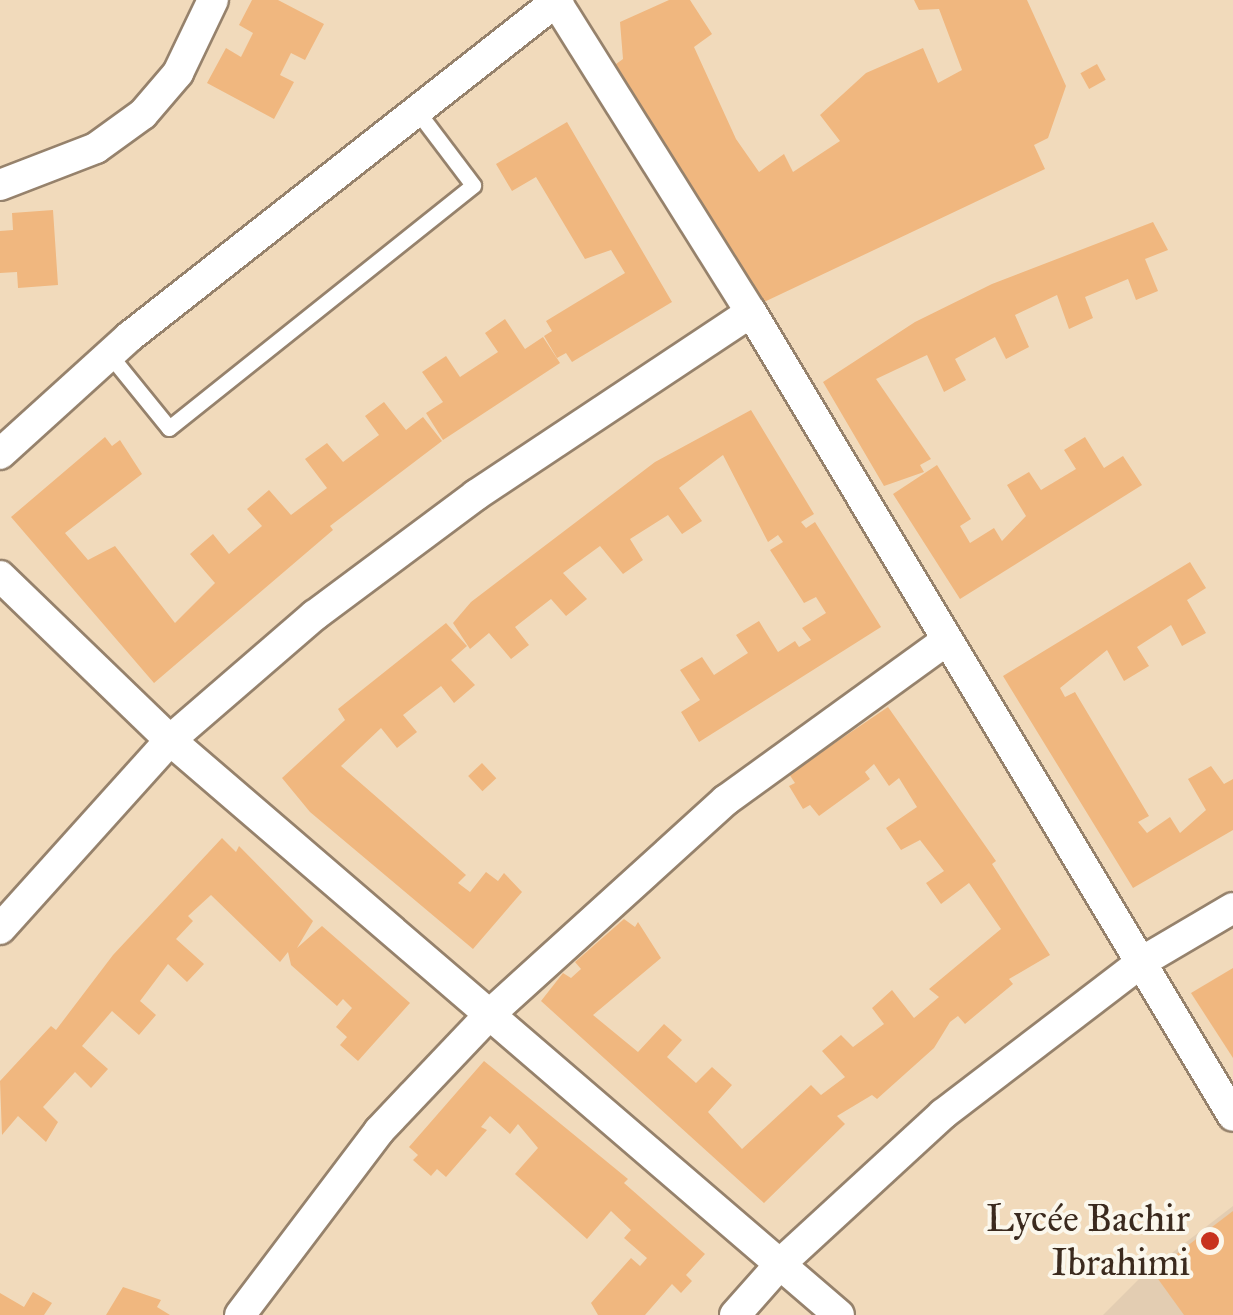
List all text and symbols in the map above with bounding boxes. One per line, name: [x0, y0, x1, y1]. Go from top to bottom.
place label: Lycée Bachir Ibrahimi: [986, 1196, 1190, 1286]
marker: Lycée Bachir Ibrahimi: [1199, 1230, 1221, 1252]

